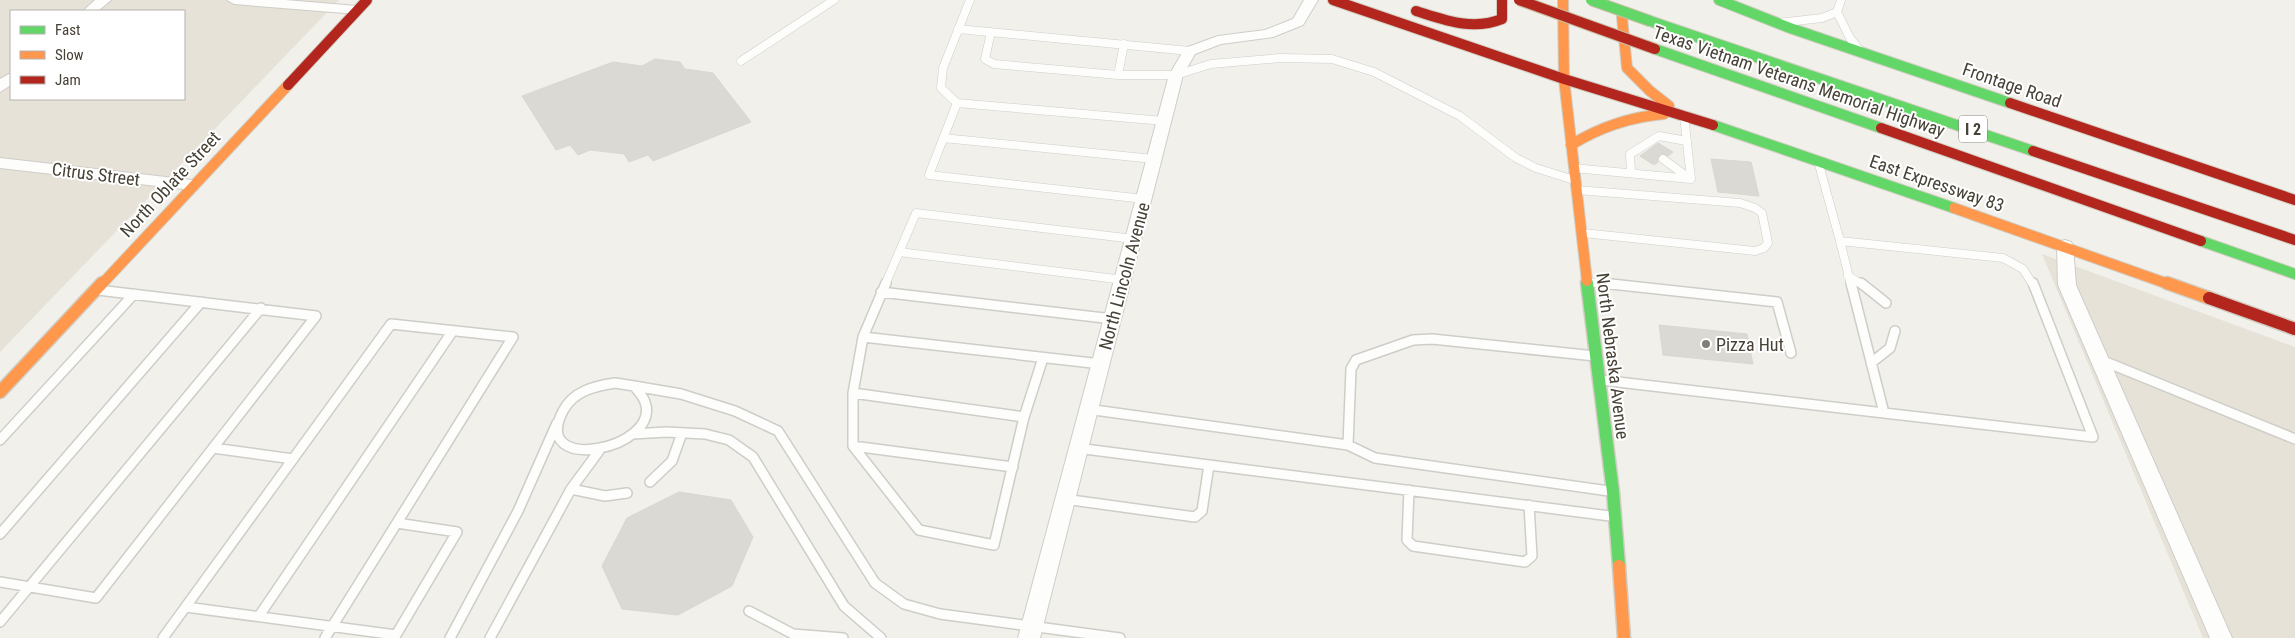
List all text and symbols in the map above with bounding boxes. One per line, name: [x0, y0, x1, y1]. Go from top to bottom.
legend: [10, 10, 185, 100]
text: Fast: [55, 21, 80, 39]
street label: Texas Vietnam Veterans Memorial Highway: [1650, 21, 1948, 141]
text: Slow: [55, 46, 84, 64]
street label: Frontage Road: [1960, 58, 2064, 112]
text: Jam: [55, 71, 81, 89]
road number: I 2: [1959, 116, 1987, 142]
street label: North Oblate Street: [116, 127, 224, 241]
street label: East Expressway 83: [1867, 150, 2007, 216]
street label: Citrus Street: [51, 158, 141, 190]
street label: North Lincoln Avenue: [1094, 200, 1154, 352]
street label: North Nebraska Avenue: [1592, 272, 1634, 440]
place label: Pizza Hut: [1716, 334, 1784, 355]
marker: Pizza Hut: [1700, 338, 1712, 350]

